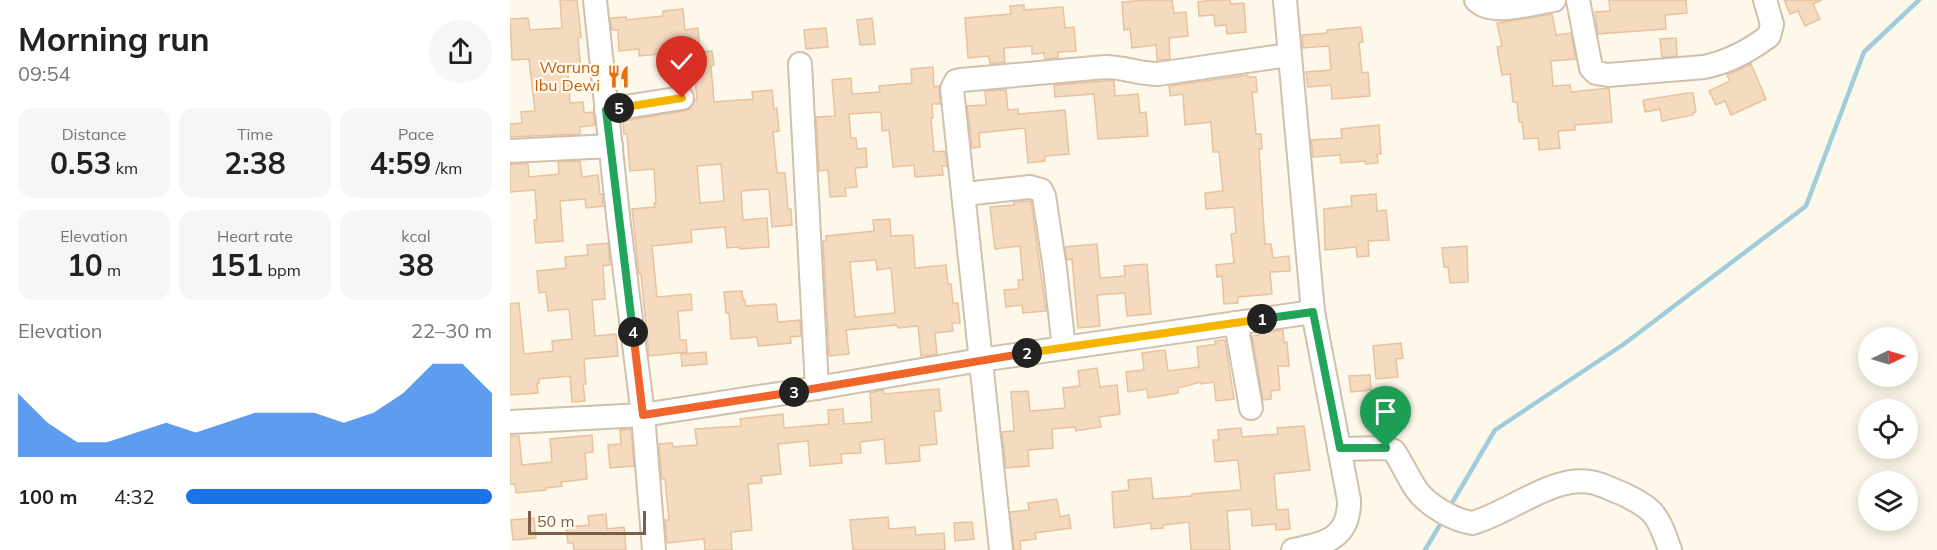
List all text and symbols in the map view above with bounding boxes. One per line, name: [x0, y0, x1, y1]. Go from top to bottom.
text: Morning run: [18, 18, 210, 59]
button: share: [429, 20, 492, 83]
pin: [656, 36, 707, 98]
icon: check: [665, 45, 698, 78]
place label: Warung Ibu Dewi: [535, 57, 600, 95]
text: 09:54: [18, 61, 71, 86]
restaurant icon: Warung Ibu Dewi: [605, 63, 631, 89]
pin: 5: [604, 93, 634, 123]
text: 5: [614, 98, 624, 118]
text: Distance: [62, 124, 126, 144]
text: Time: [237, 124, 273, 144]
text: Pace: [398, 124, 434, 144]
text: 0.53: [50, 144, 111, 182]
text: 2:38: [224, 144, 286, 182]
text: 4:59: [370, 144, 431, 182]
text: km: [111, 158, 138, 178]
text: /km: [431, 158, 462, 178]
text: Elevation: [60, 226, 128, 246]
text: Heart rate: [217, 226, 293, 246]
text: kcal: [401, 226, 431, 246]
text: 10: [67, 246, 103, 284]
text: 151: [209, 246, 263, 284]
text: 38: [398, 246, 434, 284]
text: m: [103, 260, 121, 280]
text: bpm: [263, 260, 301, 280]
pin: 1: [1247, 304, 1277, 334]
text: 1: [1257, 309, 1267, 329]
pin: 4: [618, 317, 648, 347]
text: Elevation: [18, 318, 103, 343]
text: 22–30 m: [411, 318, 492, 343]
text: 4: [628, 322, 638, 342]
north arrow: [1858, 327, 1918, 387]
map controls: [1858, 327, 1918, 531]
pin: 2: [1012, 338, 1042, 368]
text: 2: [1022, 343, 1032, 363]
pin: 3: [779, 377, 809, 407]
text: 3: [789, 382, 799, 402]
pin: [1360, 386, 1411, 448]
icon: arrive: [1369, 395, 1402, 428]
button: locate: [1858, 399, 1918, 459]
button: layers: [1858, 471, 1918, 531]
text: 100 m: [18, 484, 77, 509]
text: 4:32: [114, 484, 155, 509]
scale bar: [528, 508, 646, 536]
text: 50 m: [537, 511, 574, 531]

